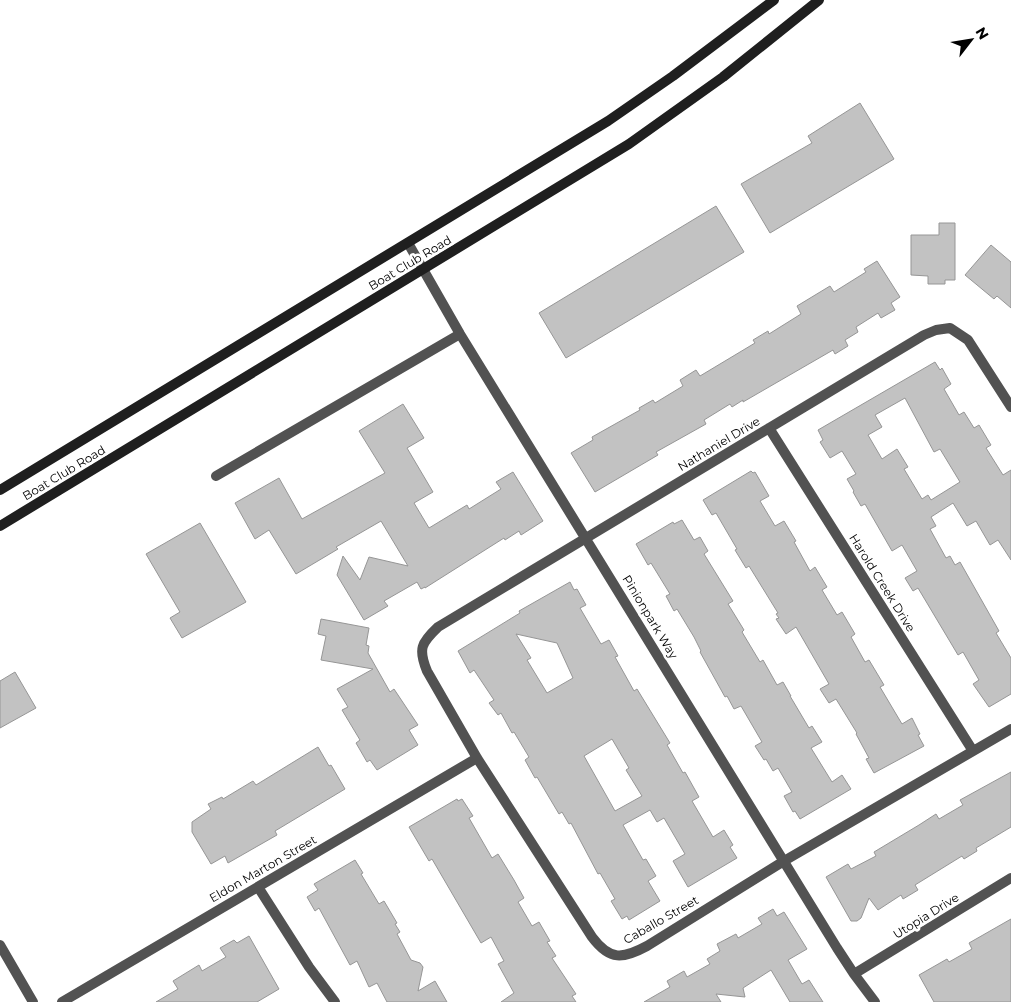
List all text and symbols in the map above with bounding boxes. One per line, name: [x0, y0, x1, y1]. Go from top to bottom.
north arrow: [946, 15, 996, 65]
text: N: [972, 24, 993, 43]
street label: Boat Club Road: [366, 232, 454, 293]
street label: Nathaniel Drive: [675, 413, 763, 474]
street label: Boat Club Road: [20, 442, 108, 503]
street label: Harold Creek Drive: [846, 531, 919, 635]
street label: Pinionpark Way: [620, 572, 682, 662]
street label: Eldon Marton Street: [206, 832, 319, 905]
street label: Utopia Drive: [890, 889, 961, 942]
street label: Caballo Street: [621, 892, 701, 947]

